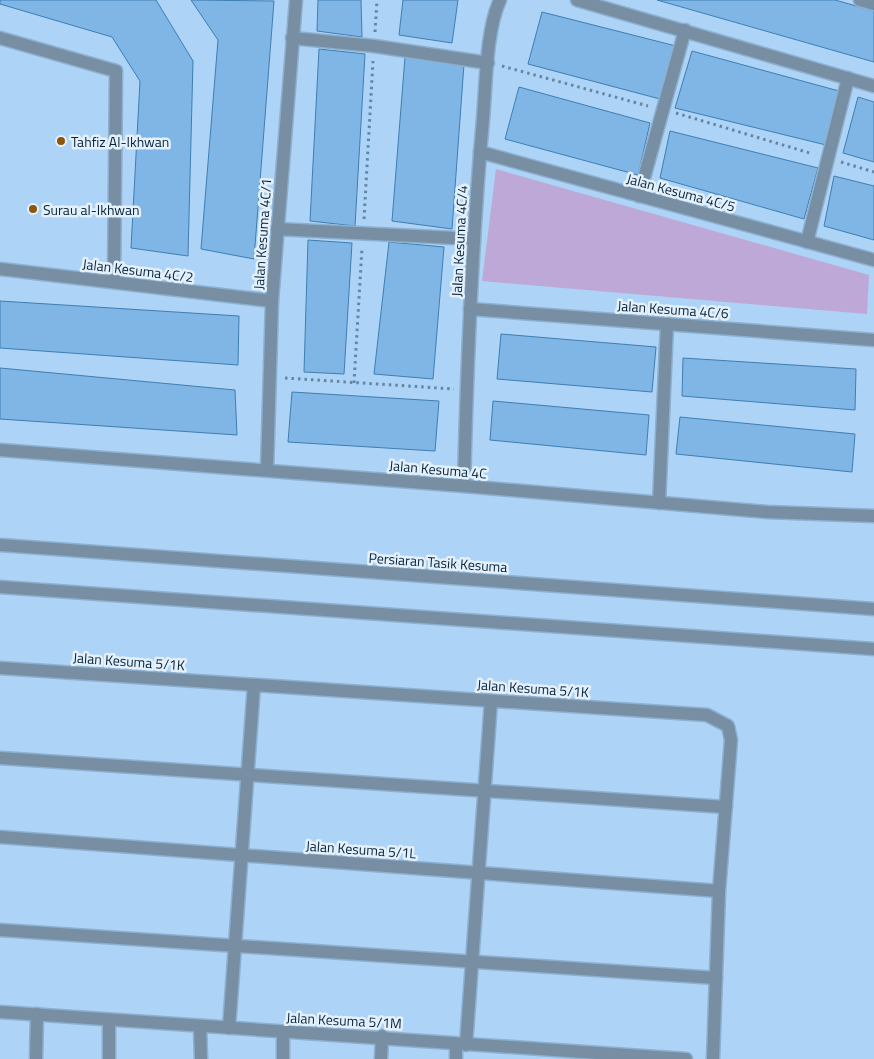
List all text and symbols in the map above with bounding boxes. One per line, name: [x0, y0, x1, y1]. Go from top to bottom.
place label: Tahfiz Al-Ikhwan: [71, 131, 169, 152]
marker: Tahfiz Al-Ikhwan: [55, 135, 67, 147]
street label: Jalan Kesuma 4C/5: [624, 167, 738, 217]
street label: Jalan Kesuma 4C/1: [248, 178, 276, 290]
street label: Jalan Kesuma 4C/4: [446, 185, 472, 297]
place label: Surau al-Ikhwan: [43, 199, 140, 220]
marker: Surau al-Ikhwan: [27, 203, 39, 215]
street label: Jalan Kesuma 4C/2: [81, 253, 195, 287]
street label: Jalan Kesuma 4C/6: [617, 295, 730, 323]
street label: Jalan Kesuma 4C: [388, 454, 488, 484]
street label: Persiaran Tasik Kesuma: [368, 547, 508, 577]
street label: Jalan Kesuma 5/1K: [72, 647, 186, 675]
street label: Jalan Kesuma 5/1K: [476, 674, 590, 702]
street label: Jalan Kesuma 5/1L: [305, 835, 417, 863]
street label: Jalan Kesuma 5/1M: [286, 1006, 402, 1034]

